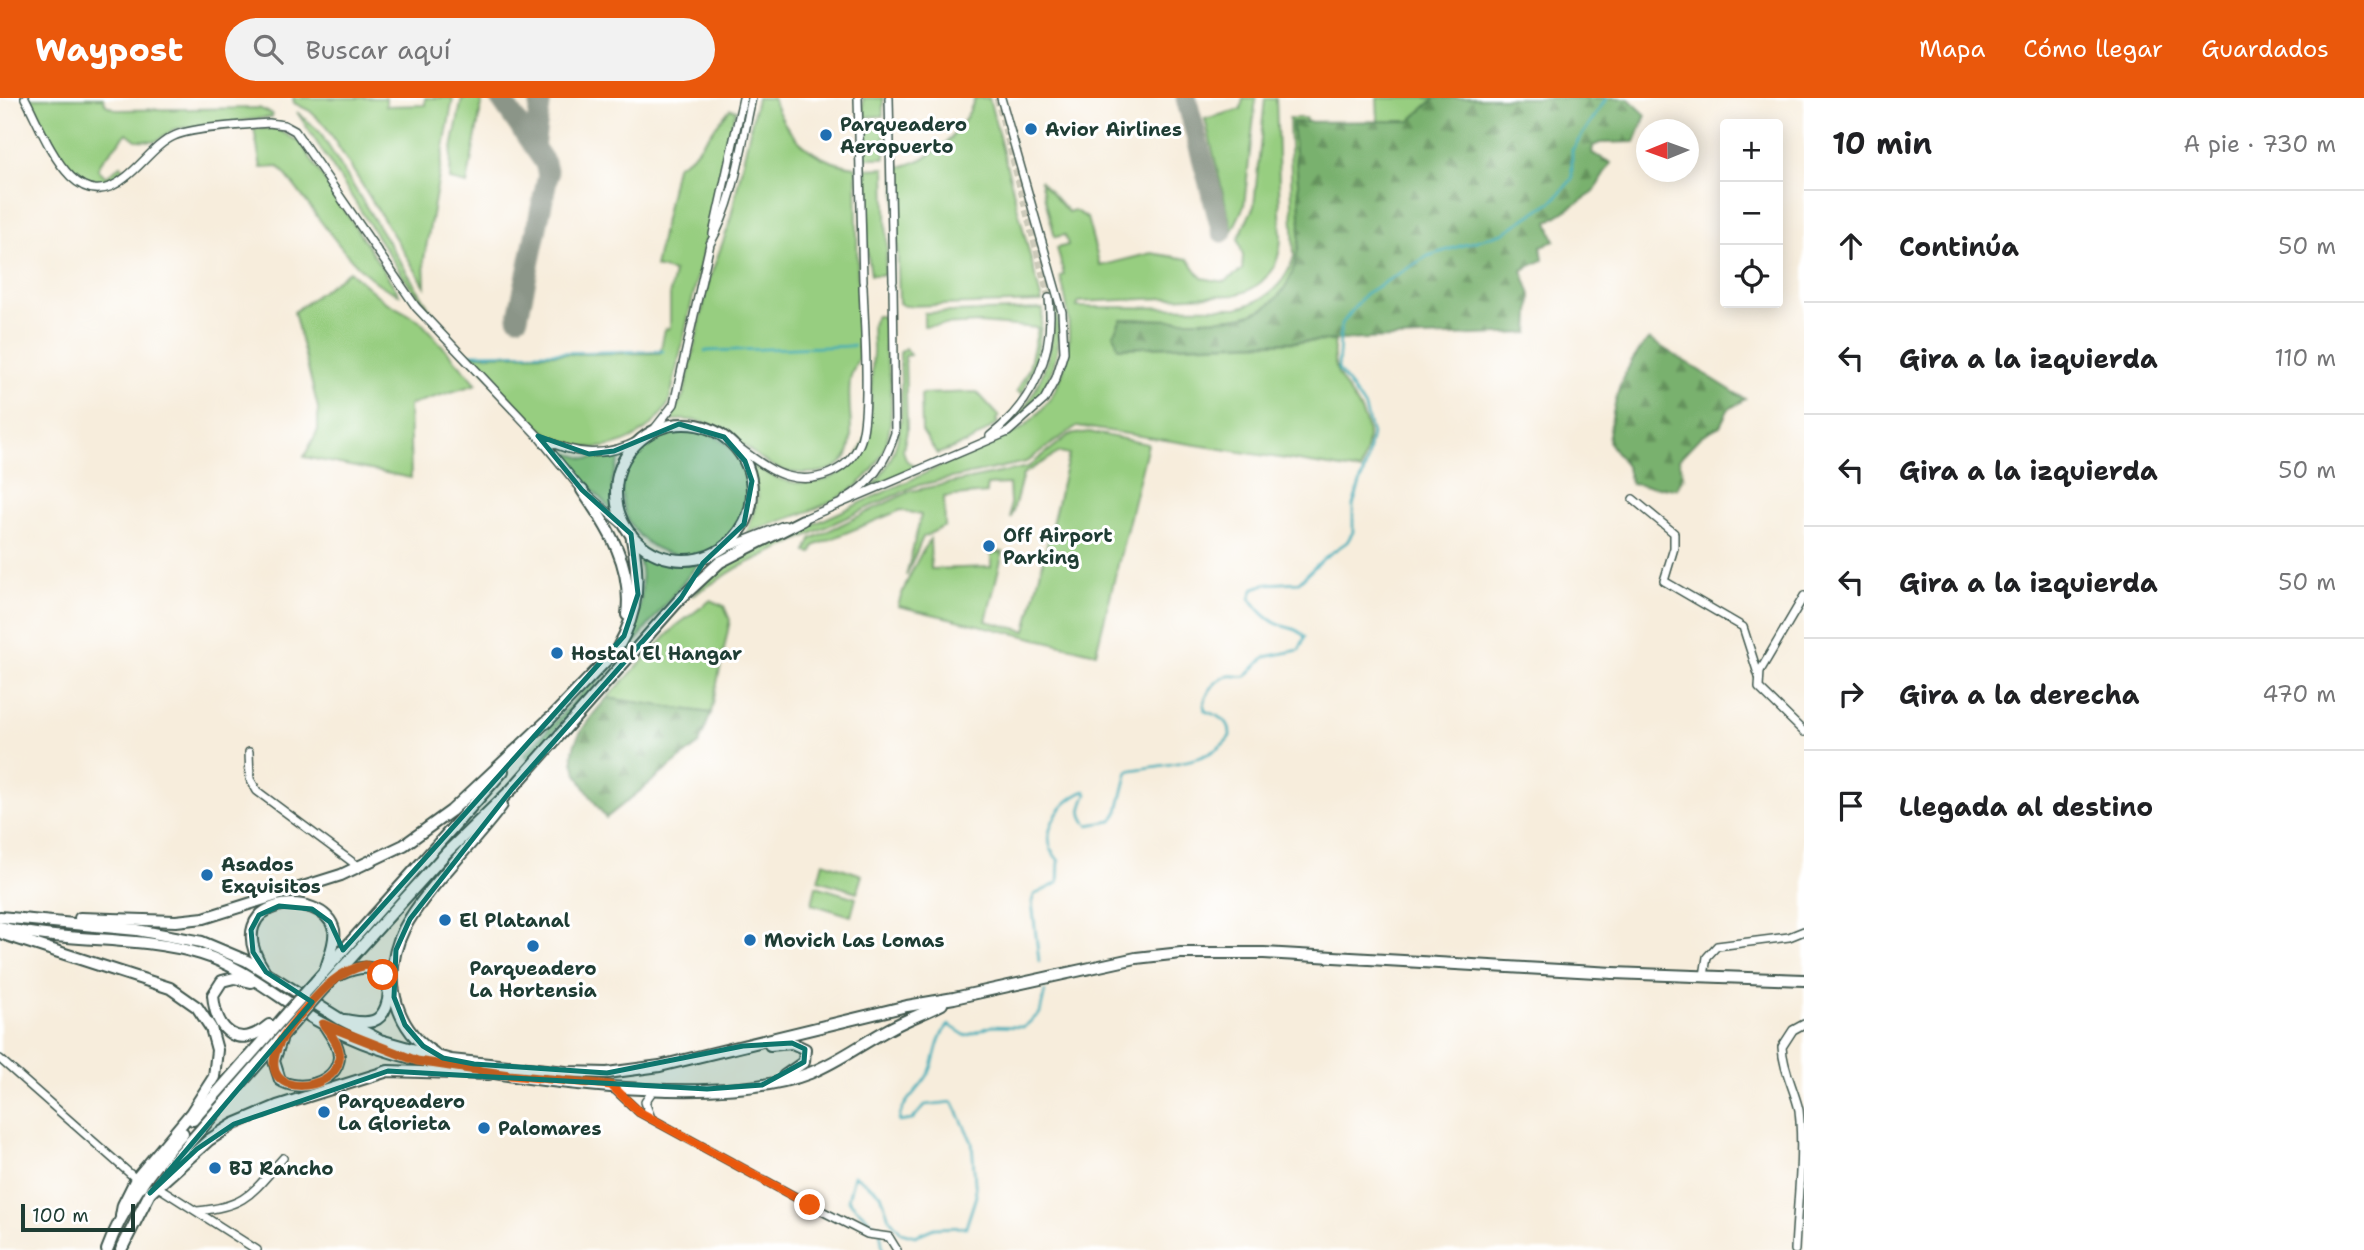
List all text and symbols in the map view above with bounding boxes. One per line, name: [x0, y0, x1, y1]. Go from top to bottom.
search box: [225, 18, 715, 81]
text: Waypost: [35, 27, 183, 72]
icon: search: [249, 30, 287, 68]
text: Buscar aquí: [305, 32, 451, 67]
text: Mapa: [1919, 33, 1985, 65]
text: Cómo llegar: [2023, 33, 2163, 65]
text: Guardados: [2201, 33, 2329, 65]
place label: Parqueadero Aeropuerto: [840, 112, 967, 159]
place label: Avior Airlines: [1045, 117, 1182, 142]
north arrow: [1636, 119, 1699, 182]
map controls: [1720, 119, 1783, 308]
button: +: [1720, 119, 1783, 182]
marker: Avior Airlines: [1023, 121, 1039, 137]
text: 10 min: [1832, 123, 1932, 164]
marker: Parqueadero Aeropuerto: [818, 127, 834, 143]
text: A pie · 730 m: [2184, 129, 2336, 159]
button: −: [1720, 182, 1783, 245]
icon: ahead: [1832, 227, 1870, 265]
text: Continúa: [1899, 229, 2019, 264]
text: 50 m: [2278, 231, 2336, 261]
button: locate: [1720, 245, 1783, 308]
icon: left: [1832, 339, 1870, 377]
text: Gira a la izquierda: [1899, 341, 2158, 376]
text: 110 m: [2274, 343, 2336, 373]
icon: left: [1832, 451, 1870, 489]
text: Gira a la izquierda: [1899, 453, 2158, 488]
text: 50 m: [2278, 455, 2336, 485]
place label: Off Airport Parking: [1003, 523, 1113, 570]
marker: Off Airport Parking: [981, 538, 997, 554]
icon: left: [1832, 563, 1870, 601]
text: Gira a la izquierda: [1899, 565, 2158, 600]
text: 50 m: [2278, 567, 2336, 597]
place label: Hostal El Hangar: [571, 641, 742, 666]
marker: Hostal El Hangar: [549, 645, 565, 661]
icon: right: [1832, 675, 1870, 713]
text: Gira a la derecha: [1899, 677, 2140, 712]
text: 470 m: [2262, 679, 2336, 709]
icon: arrive: [1832, 787, 1870, 825]
text: Llegada al destino: [1899, 789, 2153, 824]
place label: Asados Exquisitos: [221, 852, 321, 899]
marker: Asados Exquisitos: [199, 867, 215, 883]
place label: El Platanal: [459, 908, 571, 933]
marker: El Platanal: [437, 912, 453, 928]
place label: Movich Las Lomas: [764, 928, 945, 953]
marker: Movich Las Lomas: [742, 932, 758, 948]
marker: Parqueadero La Hortensia: [525, 938, 541, 954]
place label: Parqueadero La Hortensia: [469, 956, 597, 1003]
route start: [367, 959, 398, 990]
place label: Parqueadero La Glorieta: [338, 1089, 465, 1136]
marker: Parqueadero La Glorieta: [316, 1104, 332, 1120]
place label: Palomares: [498, 1116, 602, 1141]
marker: Palomares: [476, 1120, 492, 1136]
place label: BJ Rancho: [229, 1156, 334, 1181]
marker: BJ Rancho: [207, 1160, 223, 1176]
route end: [794, 1189, 825, 1220]
scale bar: [21, 1201, 135, 1233]
text: 100 m: [32, 1203, 89, 1228]

